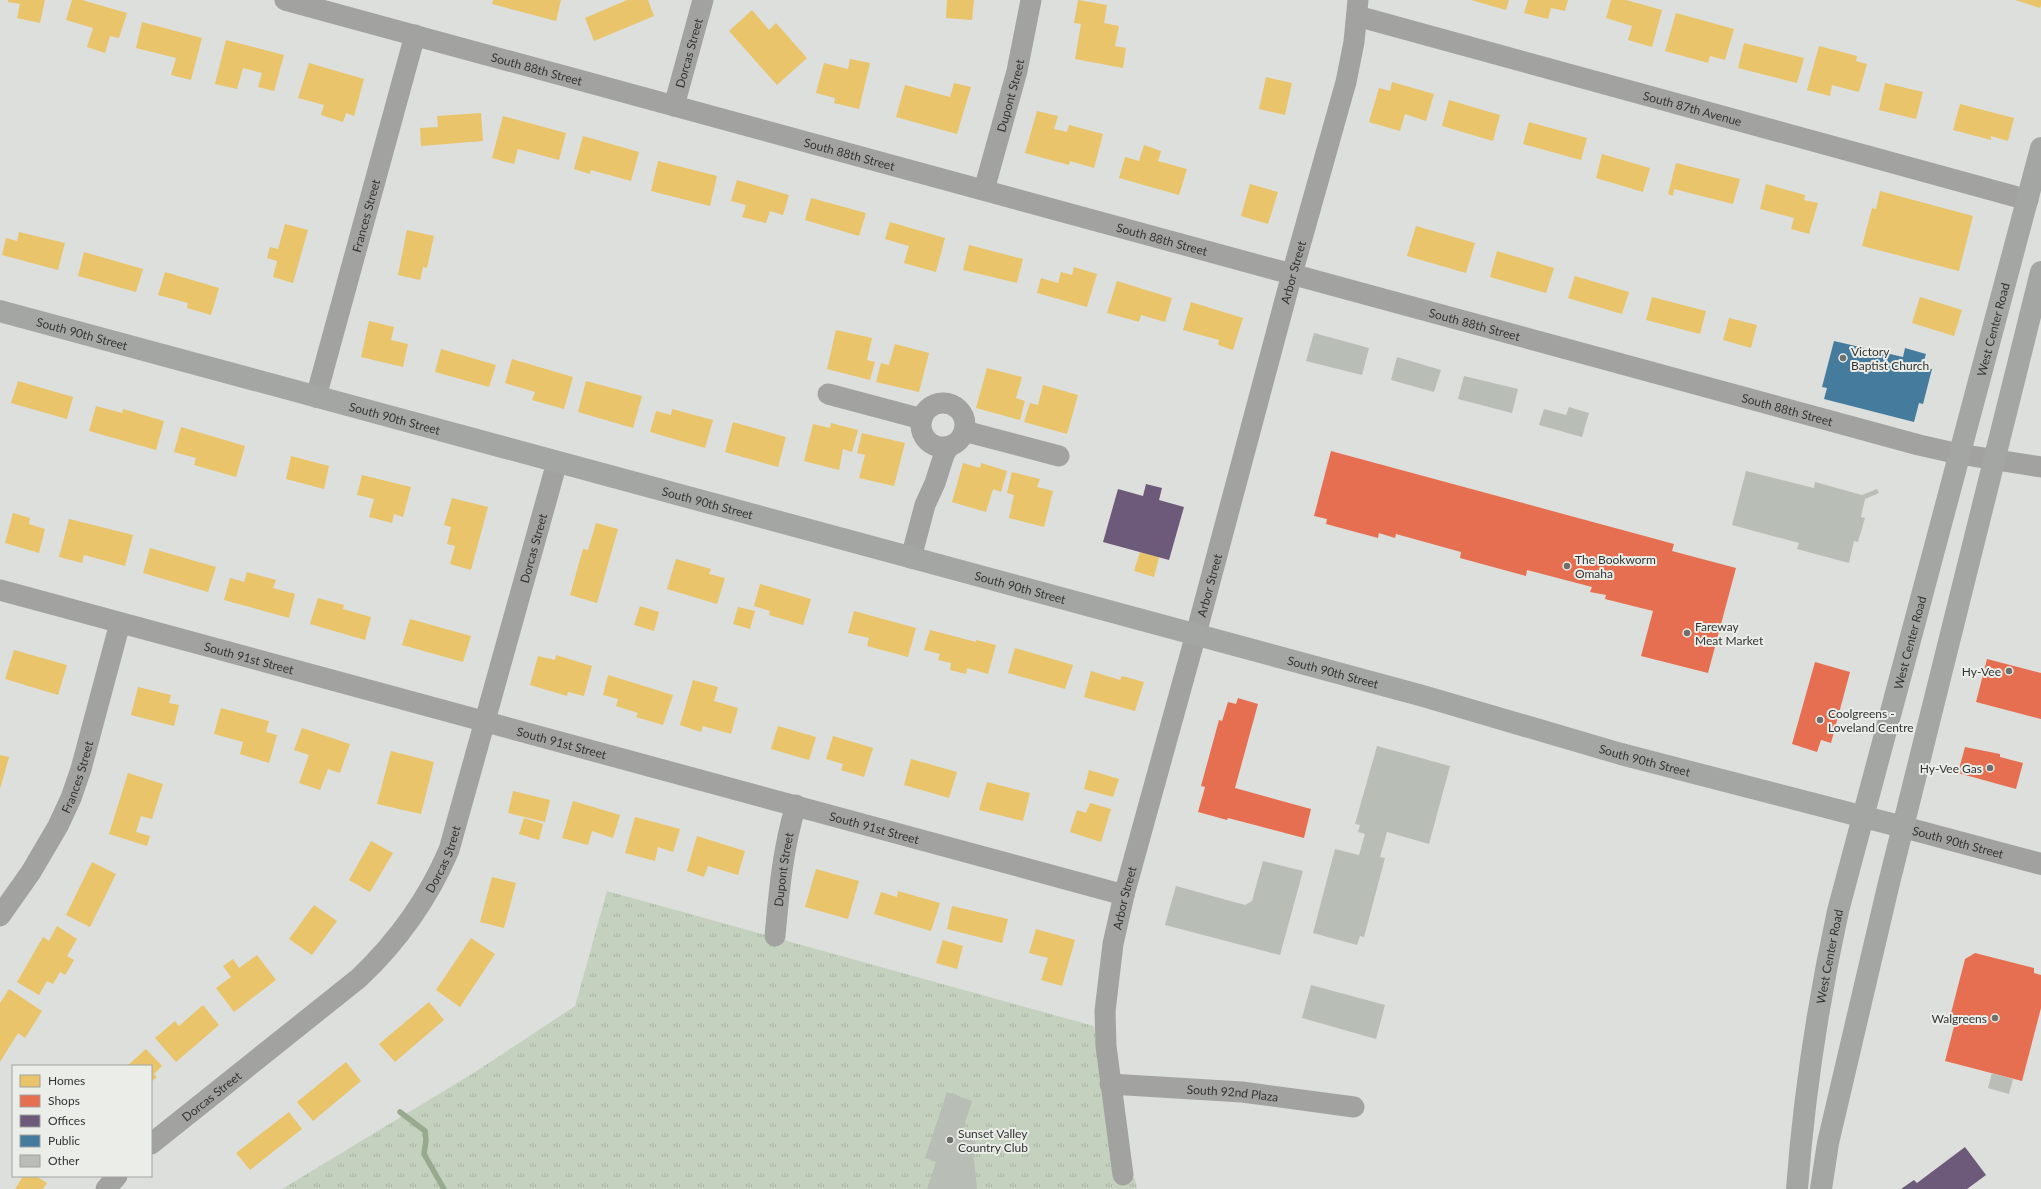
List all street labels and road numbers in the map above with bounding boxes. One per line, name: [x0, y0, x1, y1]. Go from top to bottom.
street label: Dorcas Street: [672, 16, 705, 89]
street label: South 88th Street: [490, 49, 585, 88]
street label: Dupont Street: [993, 57, 1027, 134]
street label: South 87th Avenue: [1642, 87, 1744, 129]
street label: South 88th Street: [802, 134, 897, 173]
street label: Frances Street: [348, 177, 383, 254]
street label: South 88th Street: [1115, 219, 1210, 259]
street label: Arbor Street: [1277, 238, 1309, 305]
street label: West Center Road: [1973, 281, 2012, 378]
street label: South 88th Street: [1427, 304, 1523, 344]
street label: South 90th Street: [35, 314, 130, 353]
street label: South 88th Street: [1740, 390, 1835, 429]
street label: South 90th Street: [348, 398, 443, 437]
street label: South 90th Street: [660, 483, 755, 522]
street label: Dorcas Street: [516, 511, 550, 585]
street label: Arbor Street: [1193, 551, 1225, 619]
street label: South 90th Street: [973, 568, 1068, 607]
street label: West Center Road: [1890, 594, 1929, 691]
street label: South 91st Street: [203, 638, 296, 677]
street label: South 90th Street: [1286, 652, 1381, 691]
street label: South 91st Street: [515, 723, 609, 762]
street label: Frances Street: [58, 739, 96, 815]
street label: South 90th Street: [1597, 741, 1693, 779]
street label: South 91st Street: [828, 808, 922, 847]
street label: South 90th Street: [1911, 822, 2006, 861]
street label: Dorcas Street: [422, 823, 463, 895]
street label: Dupont Street: [770, 830, 796, 907]
street label: Arbor Street: [1109, 864, 1139, 931]
street label: West Center Road: [1813, 908, 1846, 1005]
street label: Dorcas Street: [179, 1067, 244, 1124]
street label: South 92nd Plaza: [1186, 1081, 1279, 1104]

